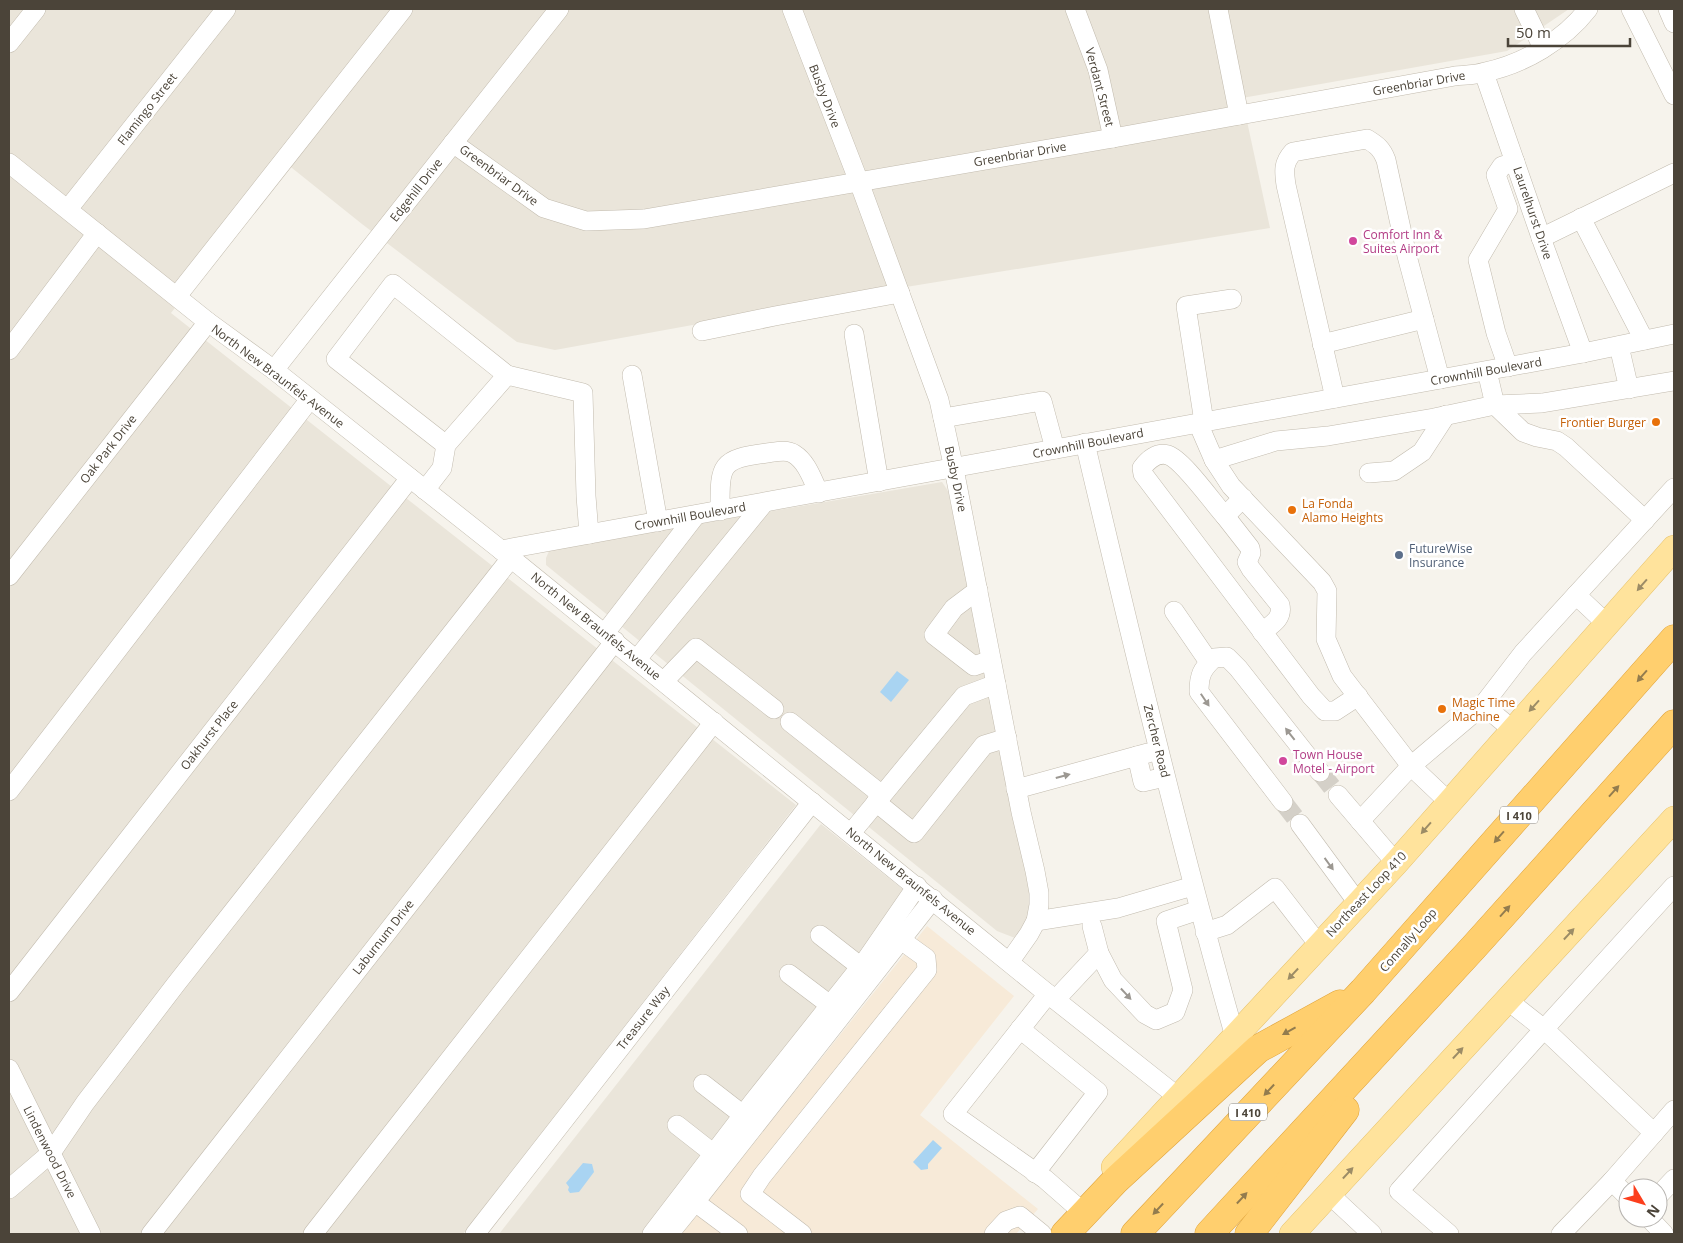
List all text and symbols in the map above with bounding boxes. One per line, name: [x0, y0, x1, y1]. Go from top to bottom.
scale bar: [1508, 15, 1630, 47]
text: 50 m: [1516, 22, 1551, 42]
street label: Verdant Street: [1081, 46, 1119, 128]
street label: Busby Drive: [805, 62, 845, 130]
street label: Greenbriar Drive: [1371, 66, 1467, 100]
street label: Flamingo Street: [113, 69, 181, 149]
street label: Greenbriar Drive: [972, 137, 1068, 171]
street label: Greenbriar Drive: [456, 141, 542, 210]
street label: Edgehill Drive: [386, 155, 446, 225]
street label: Laurelhurst Drive: [1509, 164, 1557, 262]
place label: Comfort Inn & Suites Airport: [1363, 226, 1443, 257]
marker: Comfort Inn & Suites Airport: [1347, 235, 1359, 247]
street label: North New Braunfels Avenue: [208, 320, 348, 432]
street label: Crownhill Boulevard: [1429, 353, 1543, 389]
street label: Oak Park Drive: [76, 411, 140, 487]
place label: Frontier Burger: [1560, 414, 1646, 431]
marker: Frontier Burger: [1650, 416, 1662, 428]
street label: Crownhill Boulevard: [1031, 424, 1145, 462]
street label: Busby Drive: [941, 445, 971, 514]
place label: La Fonda Alamo Heights: [1302, 495, 1383, 526]
street label: Crownhill Boulevard: [633, 498, 747, 534]
marker: La Fonda Alamo Heights: [1286, 504, 1298, 516]
place label: FutureWise Insurance: [1409, 540, 1473, 571]
marker: FutureWise Insurance: [1393, 549, 1405, 561]
street label: North New Braunfels Avenue: [527, 568, 665, 684]
one-way arrow: [1636, 578, 1647, 591]
one-way arrow: [1636, 669, 1648, 681]
one-way arrow: [1200, 694, 1210, 707]
place label: Magic Time Machine: [1452, 694, 1516, 725]
street label: Oakhurst Place: [176, 696, 242, 774]
one-way arrow: [1528, 700, 1540, 712]
street label: Zercher Road: [1140, 703, 1174, 779]
marker: Magic Time Machine: [1436, 703, 1448, 715]
one-way arrow: [1285, 728, 1296, 741]
place label: Town House Motel - Airport: [1293, 746, 1374, 777]
marker: Town House Motel - Airport: [1277, 755, 1289, 767]
one-way arrow: [1056, 772, 1071, 780]
one-way arrow: [1608, 785, 1620, 797]
road number: I 410: [1500, 806, 1538, 824]
one-way arrow: [1421, 822, 1432, 834]
street label: North New Braunfels Avenue: [842, 823, 980, 939]
one-way arrow: [1494, 830, 1505, 843]
street label: Northeast Loop 410: [1322, 847, 1410, 940]
one-way arrow: [1324, 857, 1334, 871]
street label: Laburnum Drive: [348, 896, 418, 978]
street label: Connally Loop: [1376, 904, 1440, 976]
one-way arrow: [1499, 906, 1511, 918]
one-way arrow: [1563, 928, 1575, 940]
one-way arrow: [1287, 967, 1299, 979]
street label: Treasure Way: [613, 982, 674, 1053]
one-way arrow: [1120, 987, 1132, 999]
one-way arrow: [1283, 1027, 1296, 1036]
one-way arrow: [1453, 1047, 1464, 1060]
one-way arrow: [1263, 1084, 1275, 1096]
street label: Lindenwood Drive: [19, 1103, 81, 1201]
road number: I 410: [1229, 1104, 1267, 1120]
one-way arrow: [1343, 1166, 1354, 1179]
north arrow: [1618, 1178, 1668, 1228]
one-way arrow: [1236, 1193, 1248, 1205]
text: N: [1643, 1201, 1665, 1222]
one-way arrow: [1152, 1203, 1164, 1215]

